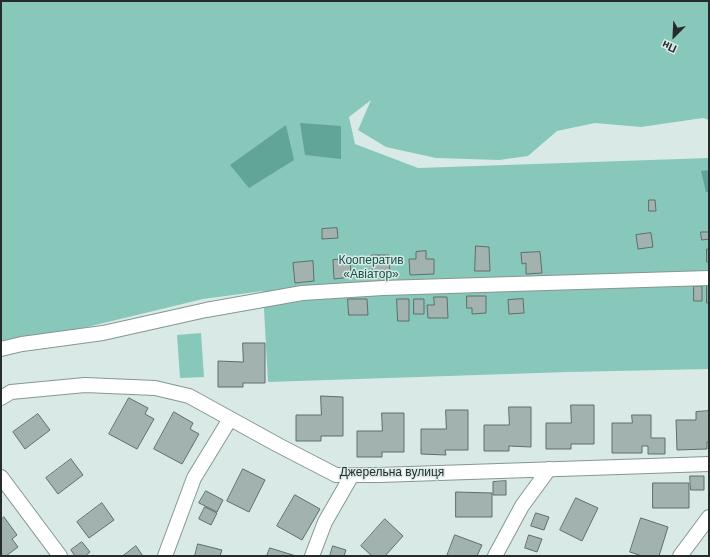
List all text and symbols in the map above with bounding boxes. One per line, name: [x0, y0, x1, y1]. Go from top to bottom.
north arrow: [654, 16, 694, 56]
text: Пн: [660, 39, 678, 55]
park label: Кооператив «Авіатор»: [338, 254, 404, 282]
street label: Джерельна вулиця: [340, 466, 444, 480]

